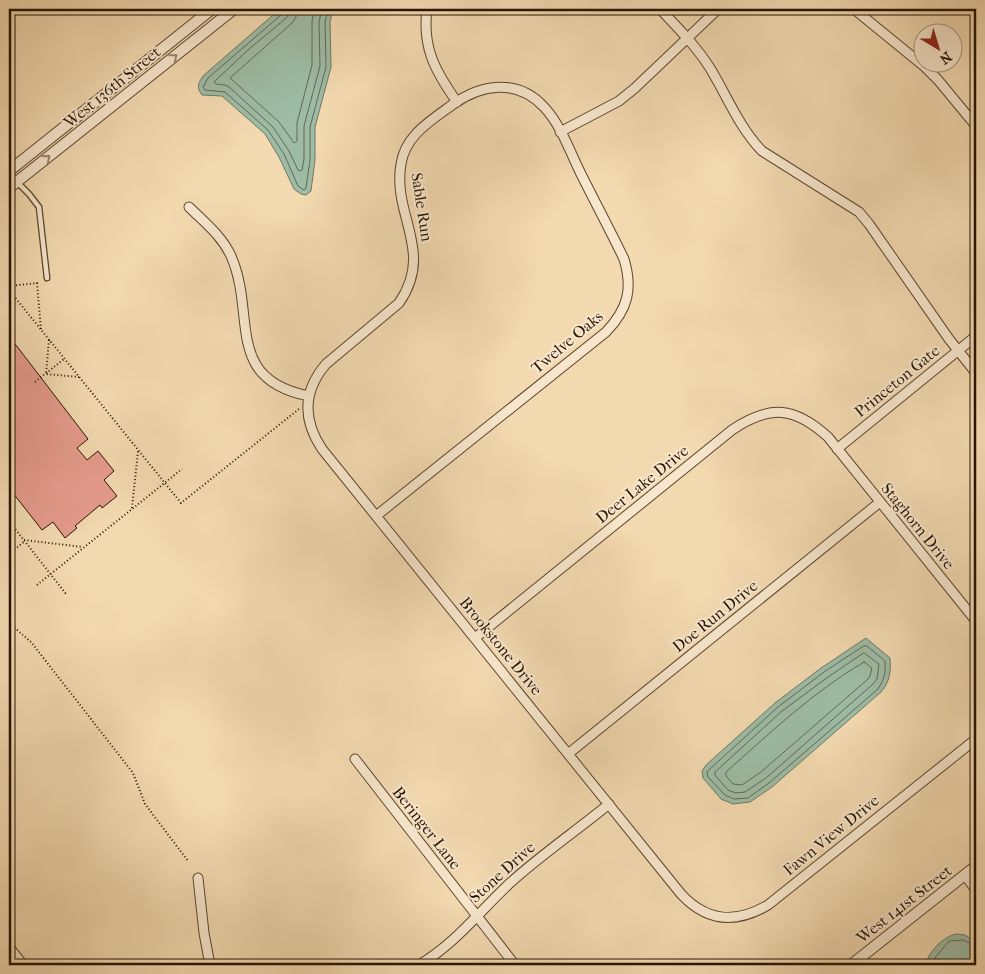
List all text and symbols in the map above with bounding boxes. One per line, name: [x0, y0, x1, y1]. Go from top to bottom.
north arrow: [912, 22, 962, 72]
street label: West 136th Street: [59, 42, 164, 132]
text: N: [936, 48, 955, 68]
one-way arrow: [168, 54, 177, 62]
one-way arrow: [41, 155, 51, 164]
street label: Sable Run: [407, 171, 437, 243]
street label: Twelve Oaks: [527, 307, 607, 377]
street label: Princeton Gate: [851, 341, 944, 421]
street label: Deer Lake Drive: [592, 441, 692, 527]
street label: Staghorn Drive: [877, 479, 959, 573]
street label: Doe Run Drive: [669, 576, 761, 656]
street label: Brookstone Drive: [456, 593, 546, 699]
street label: Beringer Lane: [389, 783, 465, 873]
street label: Fawn View Drive: [779, 791, 883, 879]
street label: Stone Drive: [465, 838, 539, 906]
street label: West 141st Street: [852, 861, 956, 948]

